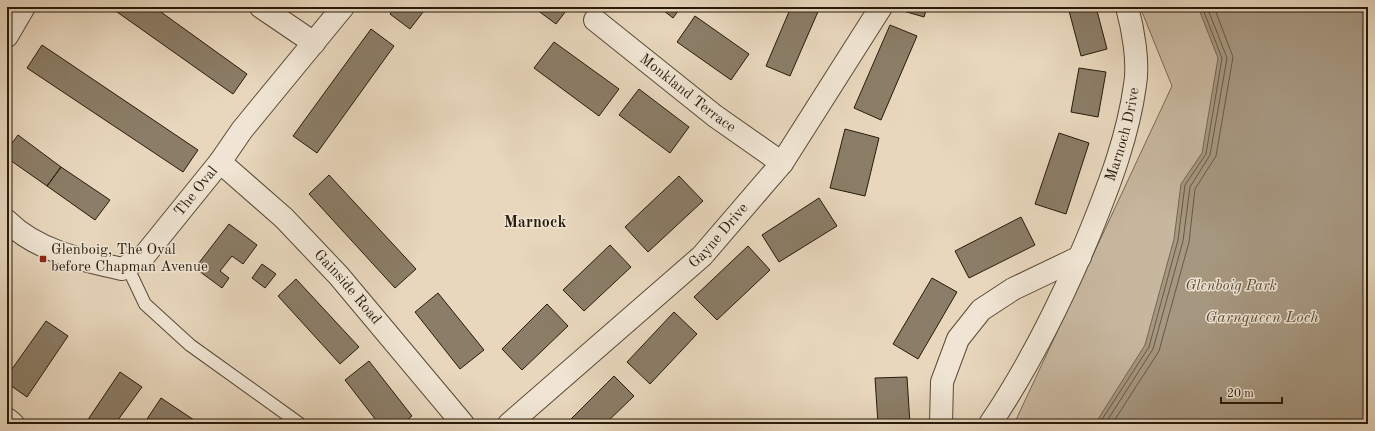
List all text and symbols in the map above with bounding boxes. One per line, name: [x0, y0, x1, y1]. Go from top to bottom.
street label: Monkland Terrace: [637, 51, 738, 135]
street label: Marnoch Drive: [1103, 86, 1142, 183]
street label: The Oval: [172, 164, 221, 219]
street label: Gayne Drive: [686, 200, 751, 271]
district label: Marnock: [504, 215, 566, 231]
place label: Glenboig, The Oval before Chapman Avenue: [51, 243, 208, 275]
street label: Gainside Road: [311, 247, 384, 327]
marker: Glenboig, The Oval before Chapman Avenue: [38, 254, 48, 264]
park label: Glenboig Park: [1185, 279, 1277, 294]
water label: Garnqueen Loch: [1205, 310, 1319, 326]
scale bar: [1221, 379, 1282, 405]
text: 20 m: [1227, 388, 1254, 400]

